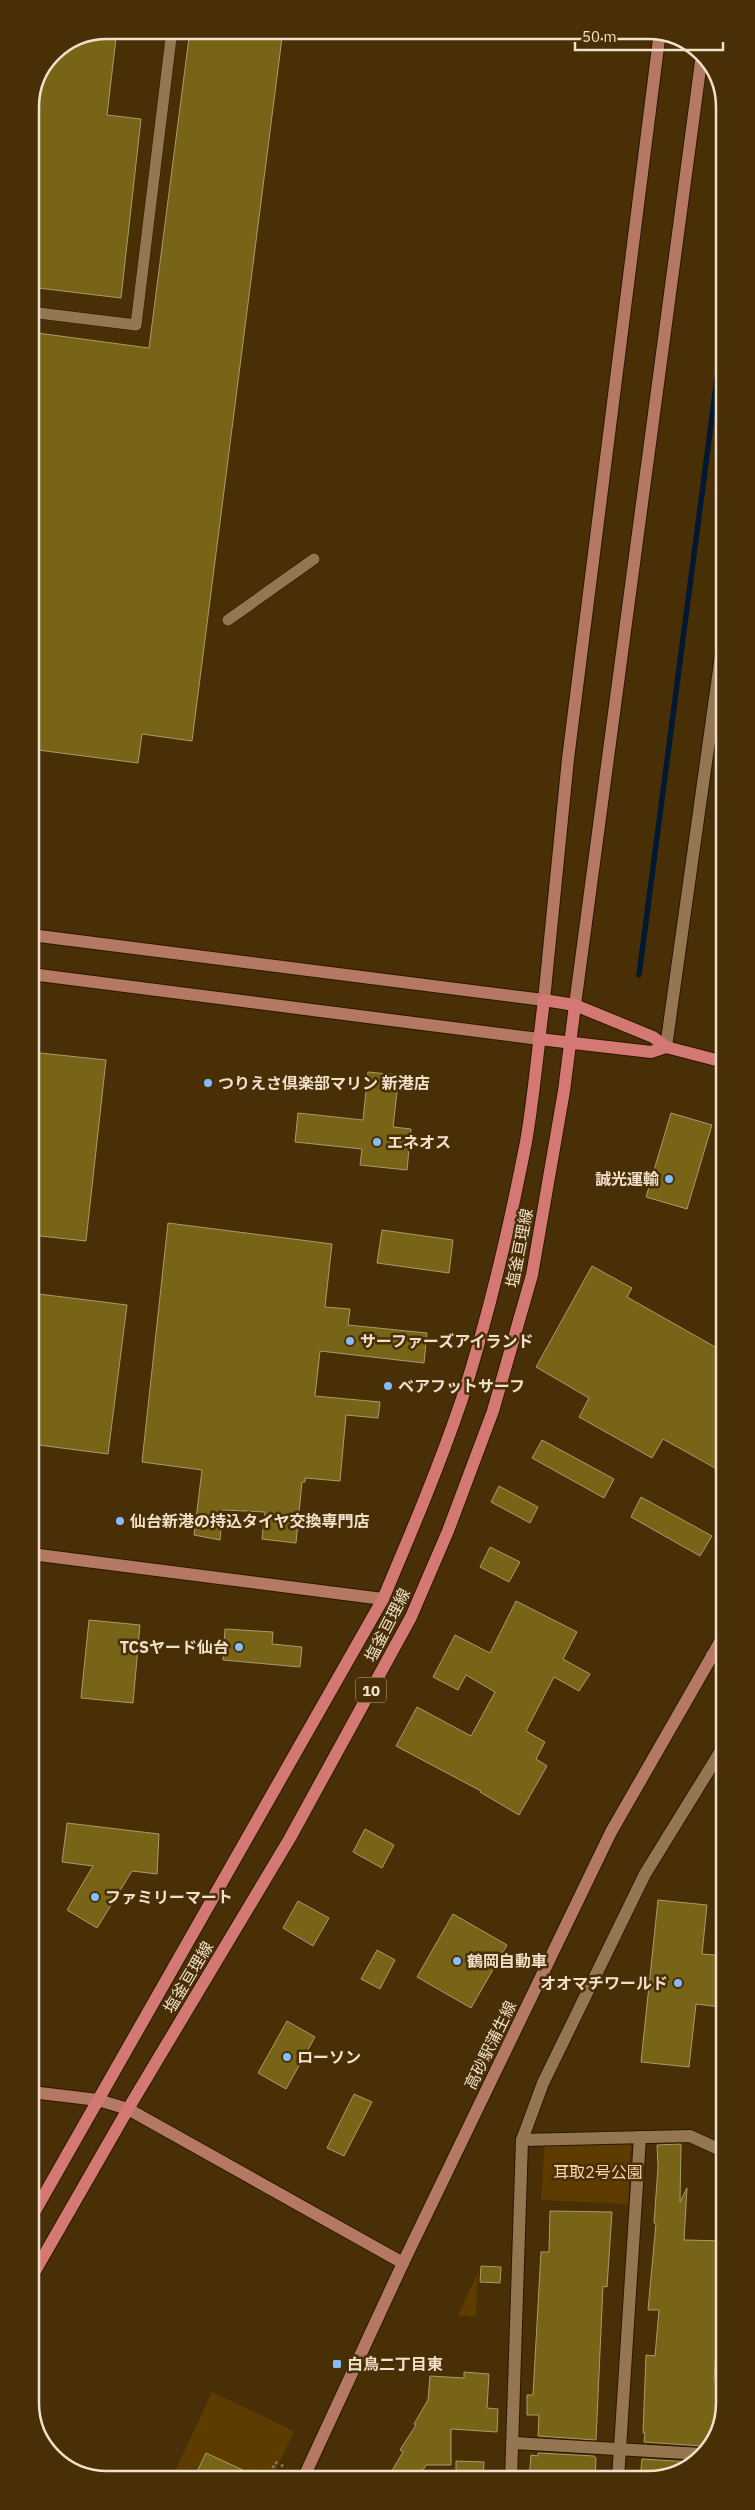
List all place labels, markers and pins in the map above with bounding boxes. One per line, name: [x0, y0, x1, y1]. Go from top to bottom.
place label: つりえさ倶楽部マリン 新港店: [218, 1073, 430, 1093]
marker: つりえさ倶楽部マリン 新港店: [202, 1077, 214, 1089]
place label: エネオス: [387, 1132, 451, 1152]
marker: エネオス: [371, 1136, 383, 1148]
place label: 誠光運輸: [595, 1169, 659, 1189]
marker: 誠光運輸: [663, 1173, 675, 1185]
place label: サーファーズアイランド: [360, 1331, 533, 1351]
marker: サーファーズアイランド: [344, 1335, 356, 1347]
place label: ベアフットサーフ: [398, 1376, 525, 1396]
marker: ベアフットサーフ: [382, 1380, 394, 1392]
place label: 仙台新港の持込タイヤ交換専門店: [129, 1511, 370, 1531]
marker: 仙台新港の持込タイヤ交換専門店: [114, 1515, 126, 1527]
place label: TCSヤード仙台: [120, 1637, 229, 1657]
marker: TCSヤード仙台: [233, 1641, 245, 1653]
place label: ファミリーマート: [105, 1887, 233, 1907]
marker: ファミリーマート: [89, 1891, 101, 1903]
place label: 鶴岡自動車: [467, 1951, 547, 1971]
marker: 鶴岡自動車: [451, 1955, 463, 1967]
place label: オオマチワールド: [540, 1973, 668, 1993]
marker: オオマチワールド: [672, 1977, 684, 1989]
place label: ローソン: [297, 2047, 361, 2067]
marker: ローソン: [281, 2051, 293, 2063]
place label: 白鳥二丁目東: [347, 2354, 443, 2374]
marker: 白鳥二丁目東: [331, 2358, 343, 2370]

